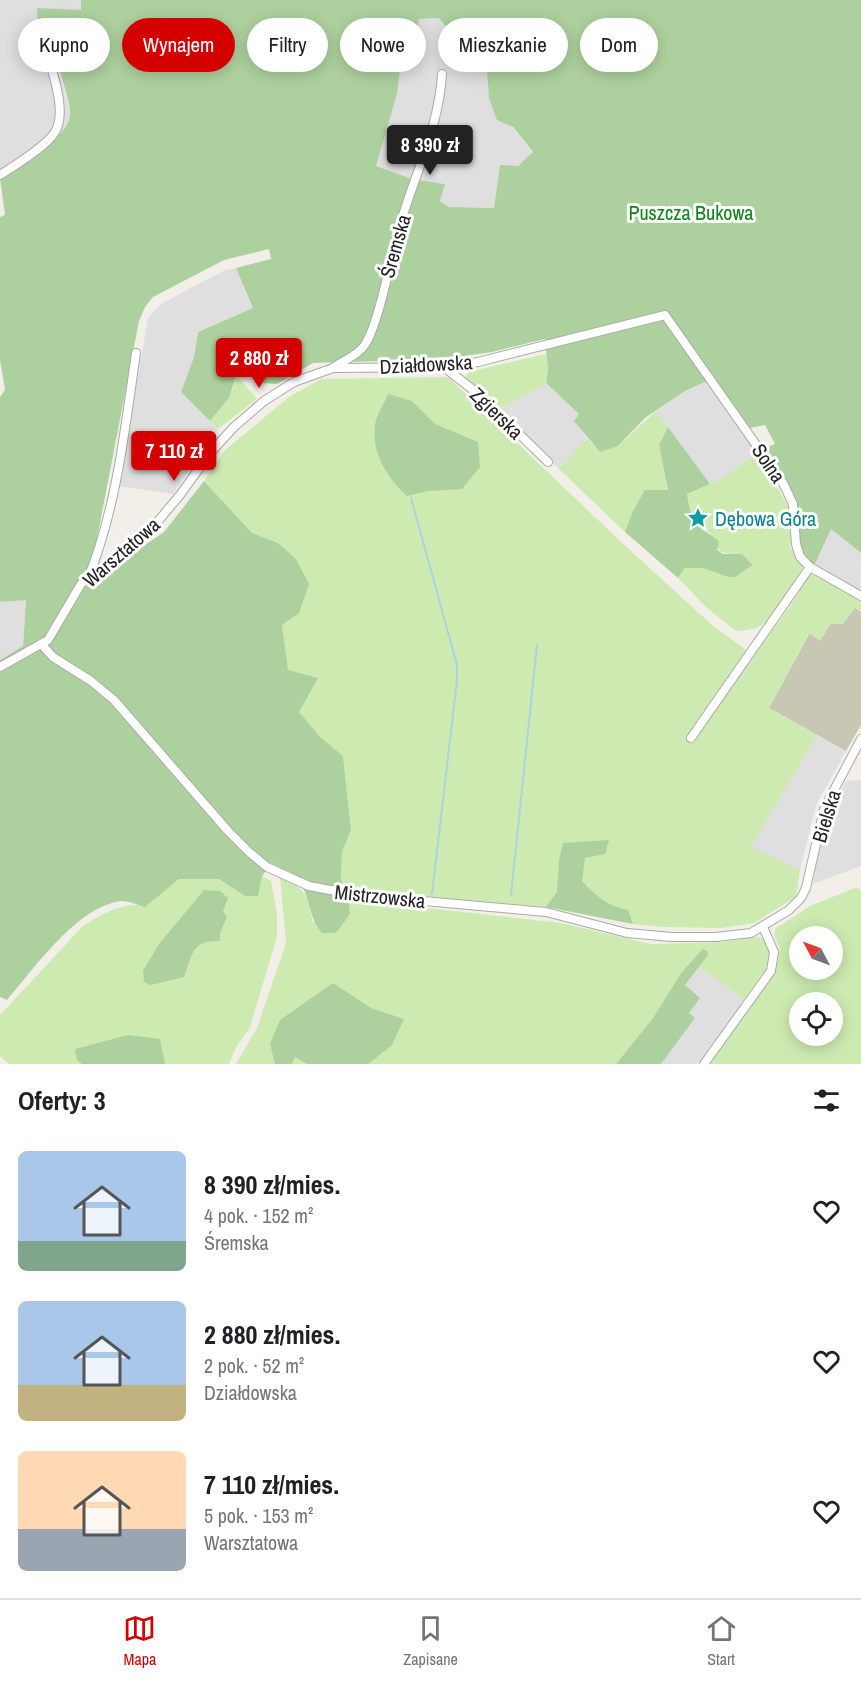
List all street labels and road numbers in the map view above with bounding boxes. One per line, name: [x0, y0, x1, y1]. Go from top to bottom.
street label: Śremska: [373, 211, 417, 281]
street label: Działdowska: [379, 348, 473, 380]
street label: Zgierska: [465, 381, 529, 445]
street label: Solna: [746, 438, 792, 488]
street label: Warsztatowa: [77, 511, 165, 593]
street label: Bielska: [805, 786, 847, 846]
street label: Mistrzowska: [333, 878, 427, 914]

